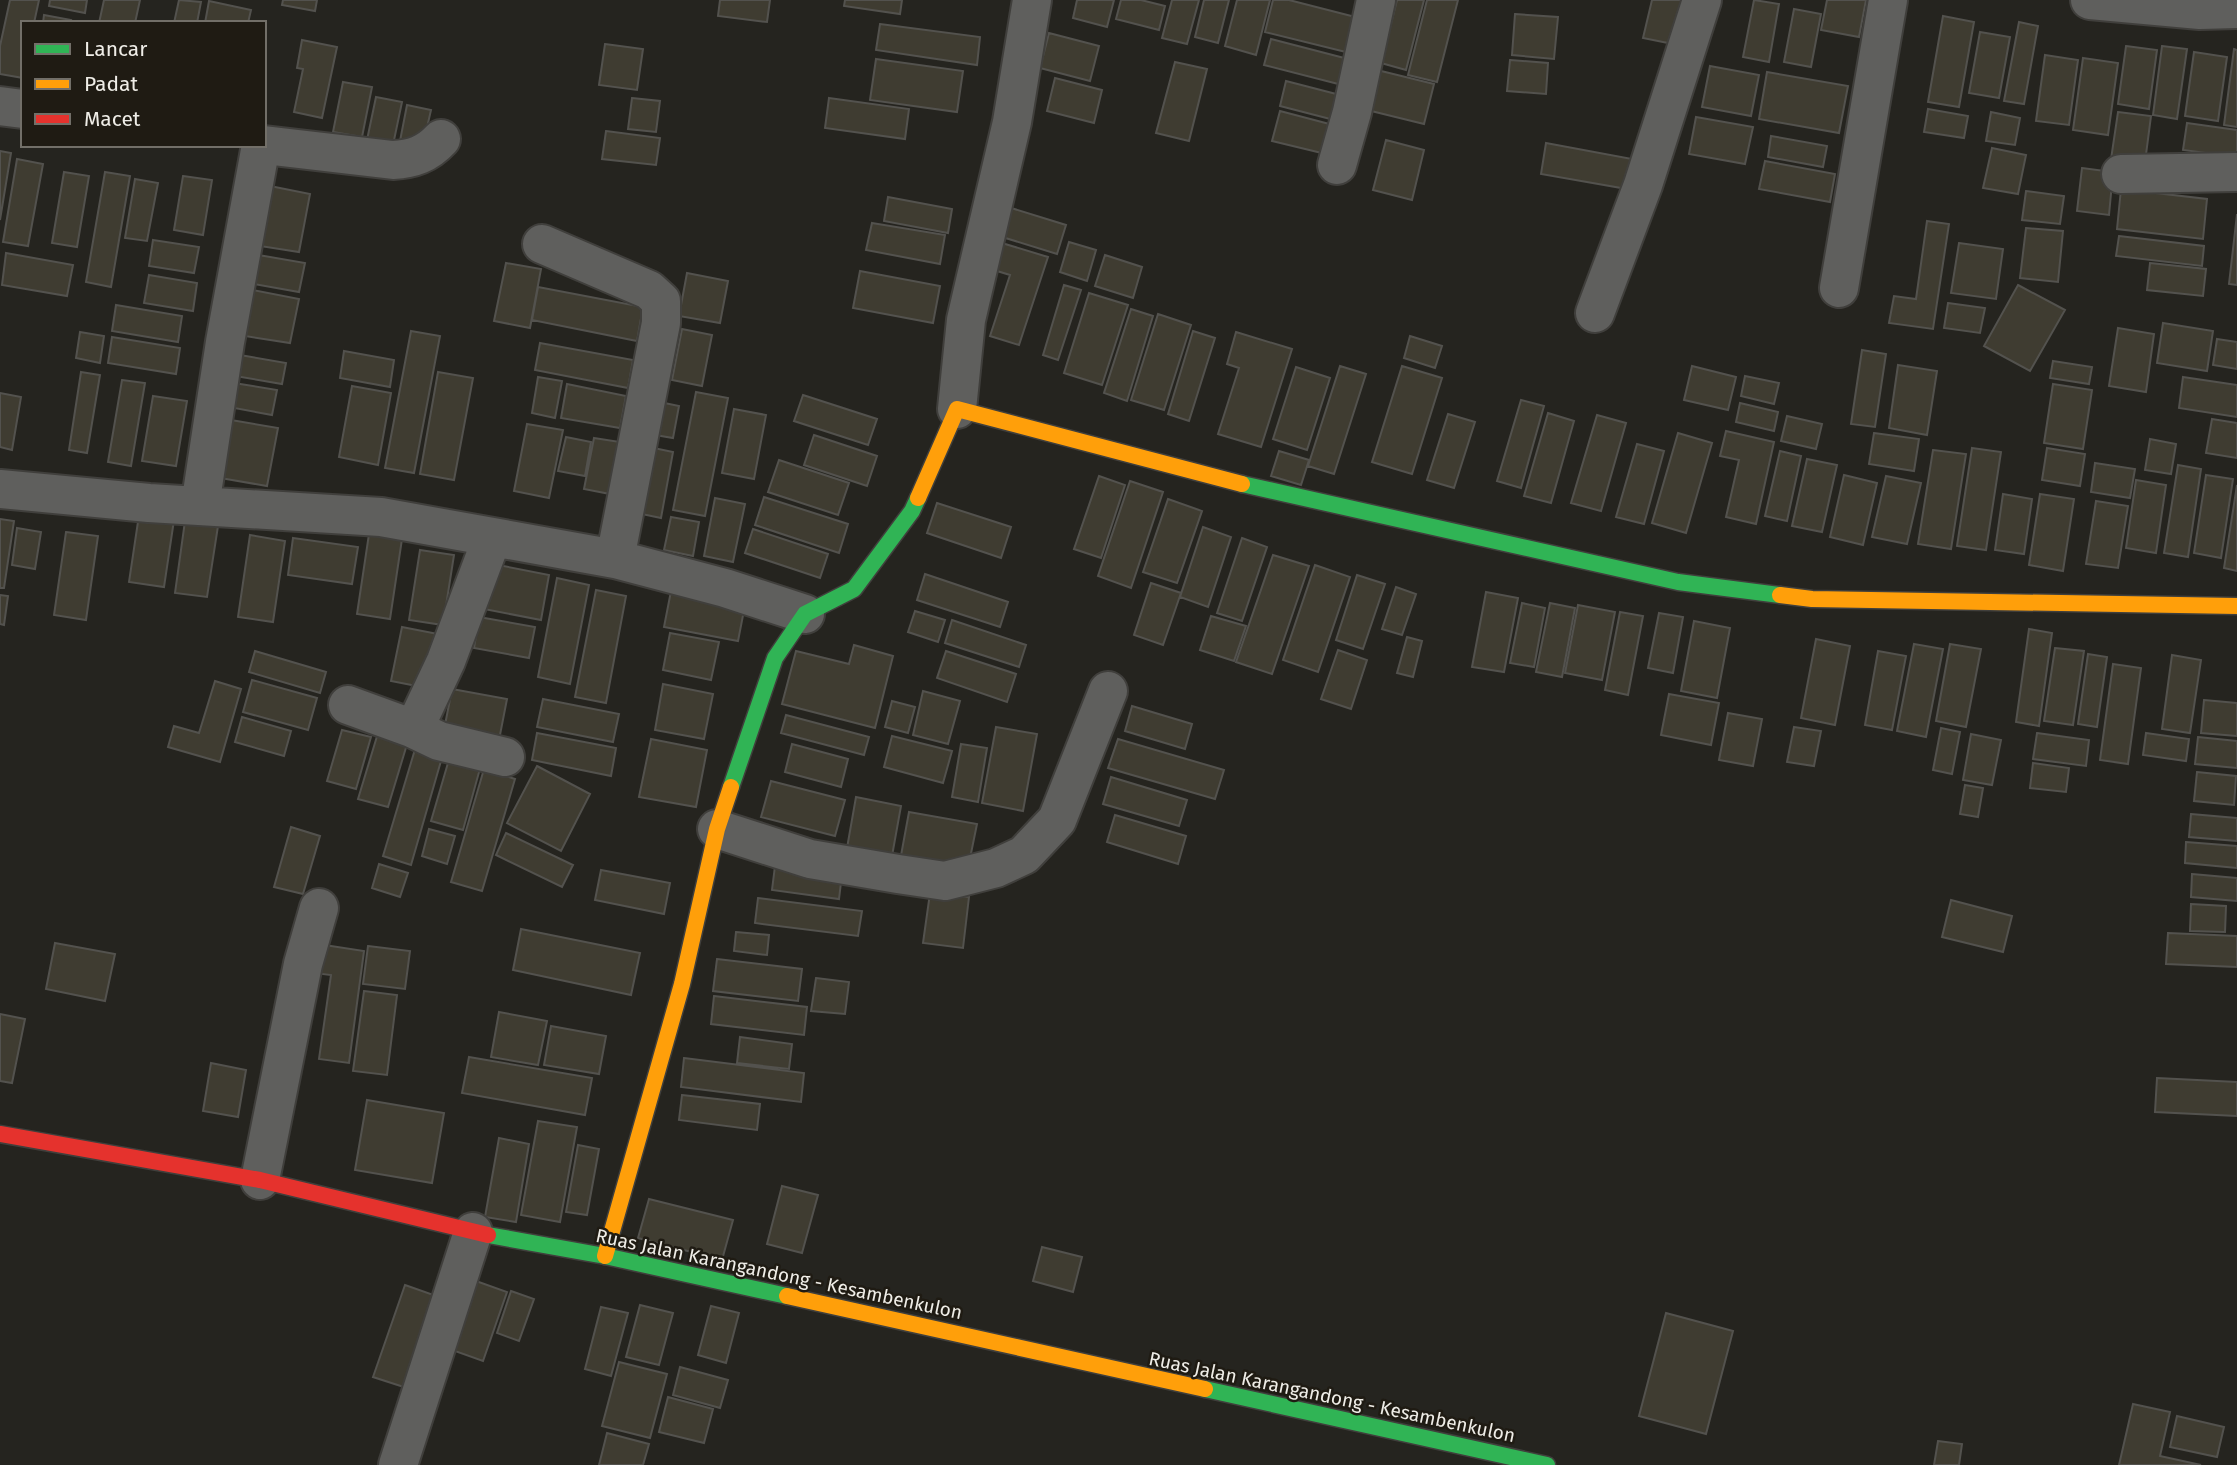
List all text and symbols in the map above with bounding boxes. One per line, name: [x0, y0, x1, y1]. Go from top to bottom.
legend: [21, 21, 266, 147]
text: Lancar: [84, 36, 147, 62]
text: Padat: [84, 71, 138, 97]
text: Macet: [84, 106, 141, 132]
street label: Ruas Jalan Karangandong - Kesambenkulon: [594, 1224, 964, 1324]
street label: Ruas Jalan Karangandong - Kesambenkulon: [1147, 1347, 1517, 1447]

